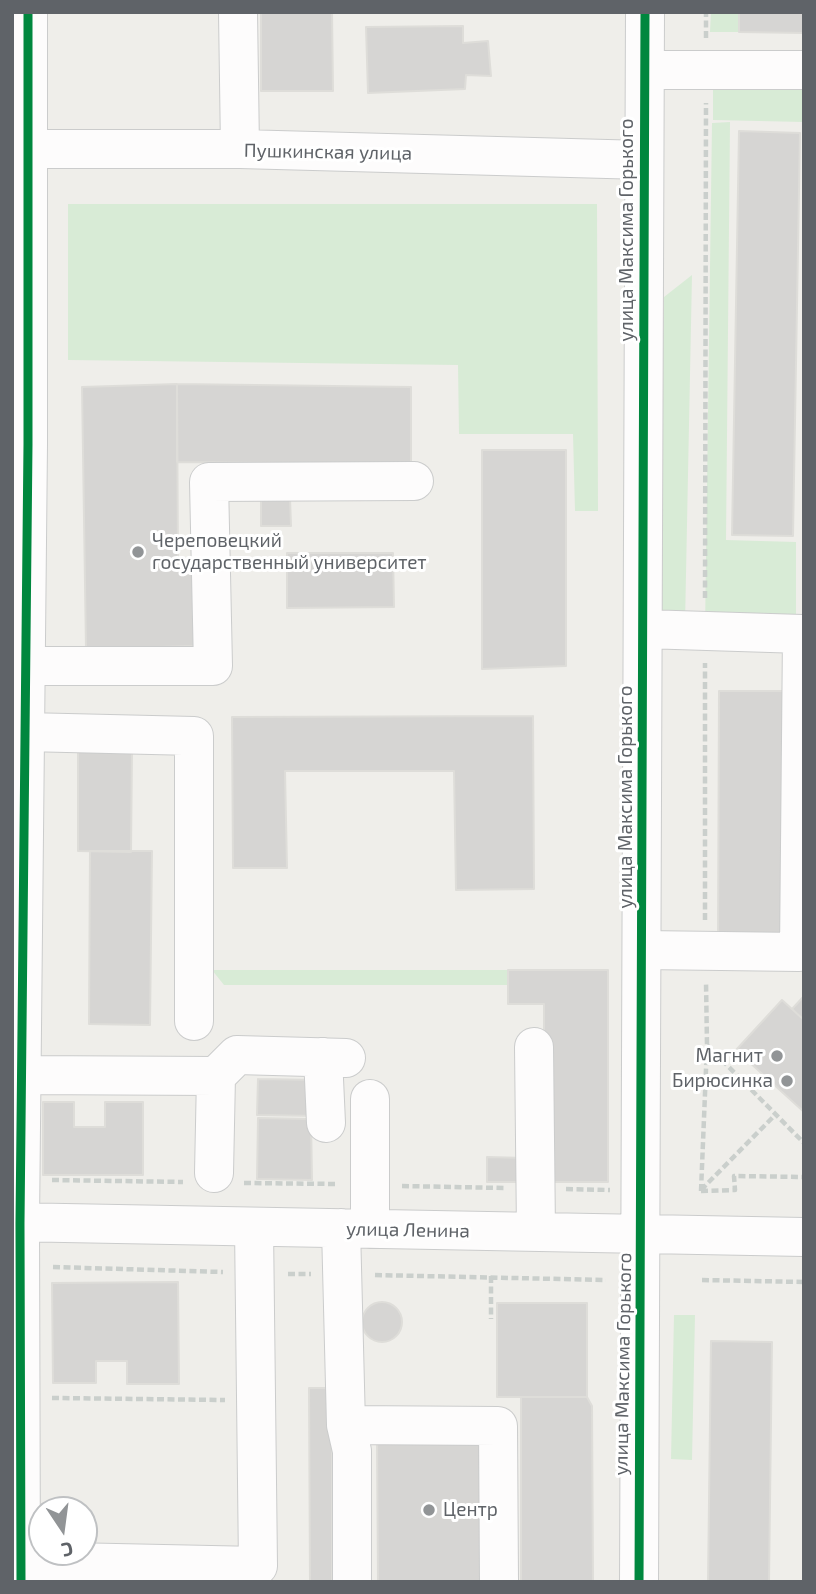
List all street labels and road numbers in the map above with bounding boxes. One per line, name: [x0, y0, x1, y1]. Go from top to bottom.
street label: улица Максима Горького: [616, 118, 638, 342]
street label: Пушкинская улица: [244, 139, 412, 165]
street label: улица Максима Горького: [615, 685, 637, 909]
street label: улица Ленина: [346, 1218, 470, 1242]
street label: улица Максима Горького: [610, 1252, 636, 1476]

